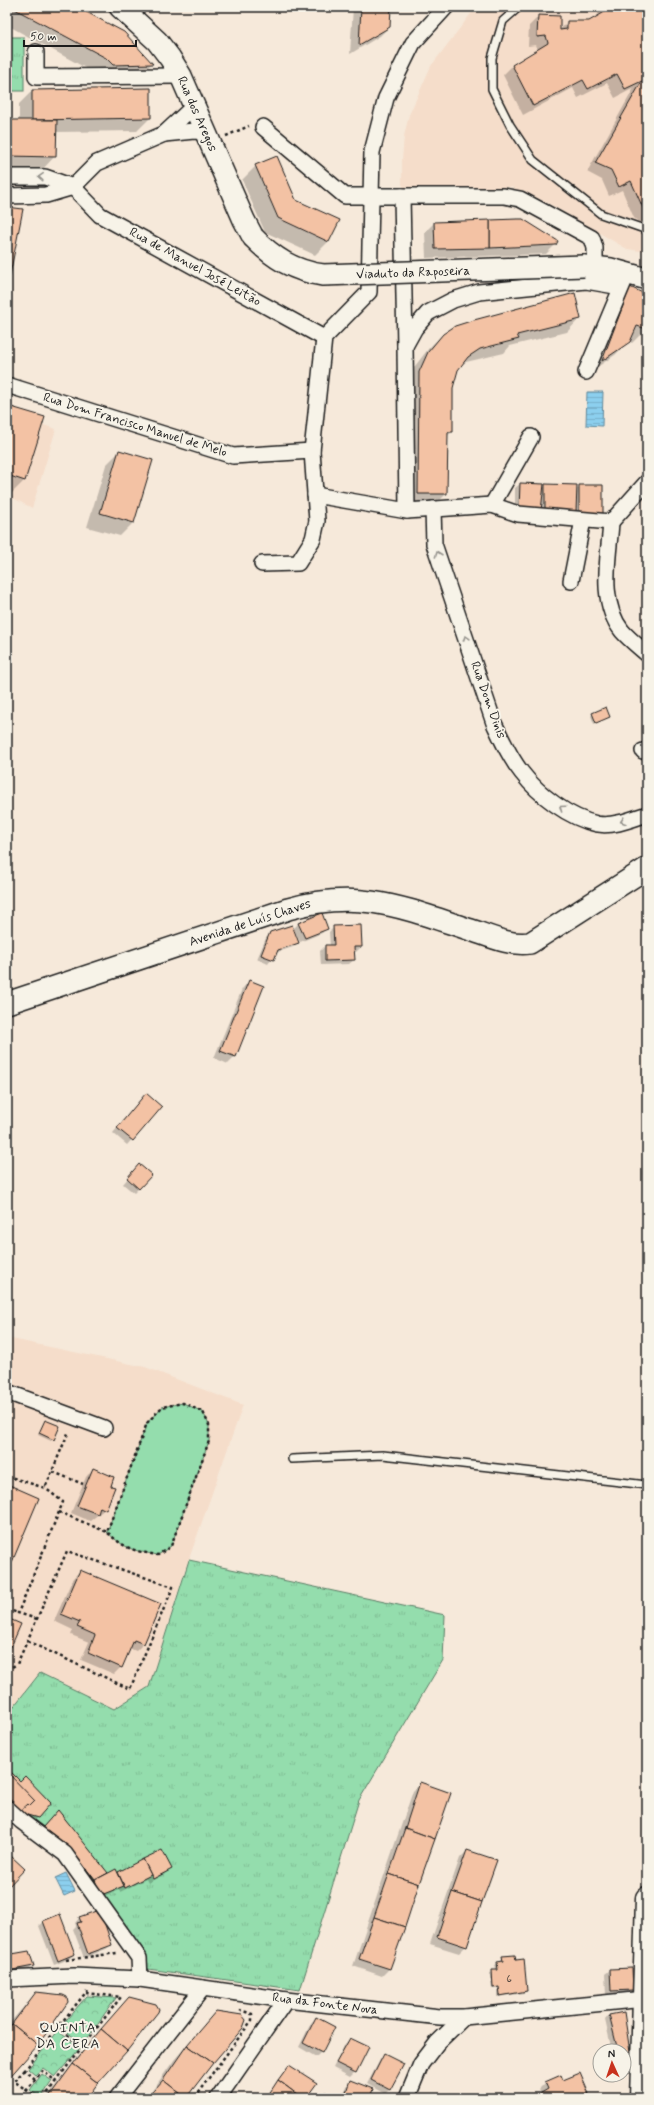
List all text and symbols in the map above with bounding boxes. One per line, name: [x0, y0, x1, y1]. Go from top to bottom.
scale bar: [24, 22, 136, 48]
text: 50 m: [30, 29, 57, 45]
street label: Rua dos Aregos: [173, 74, 221, 154]
one-way arrow: [38, 173, 44, 182]
street label: Rua de Manuel José Leitão: [126, 224, 264, 311]
street label: Viaduto da Raposeira: [356, 263, 471, 283]
street label: Rua Dom Francisco Manuel de Melo: [41, 389, 229, 461]
one-way arrow: [434, 551, 442, 558]
one-way arrow: [462, 635, 471, 642]
street label: Rua Dom Dinis: [466, 659, 510, 741]
one-way arrow: [559, 805, 566, 813]
one-way arrow: [619, 816, 626, 825]
street label: Avenida de Luís Chaves: [187, 895, 313, 951]
house number: 6: [506, 1972, 512, 1986]
street label: Rua da Fonte Nova: [271, 1989, 379, 2019]
district label: QUINTA DA CERA: [36, 2019, 100, 2053]
north arrow: [592, 2043, 632, 2083]
text: N: [608, 2047, 616, 2061]

